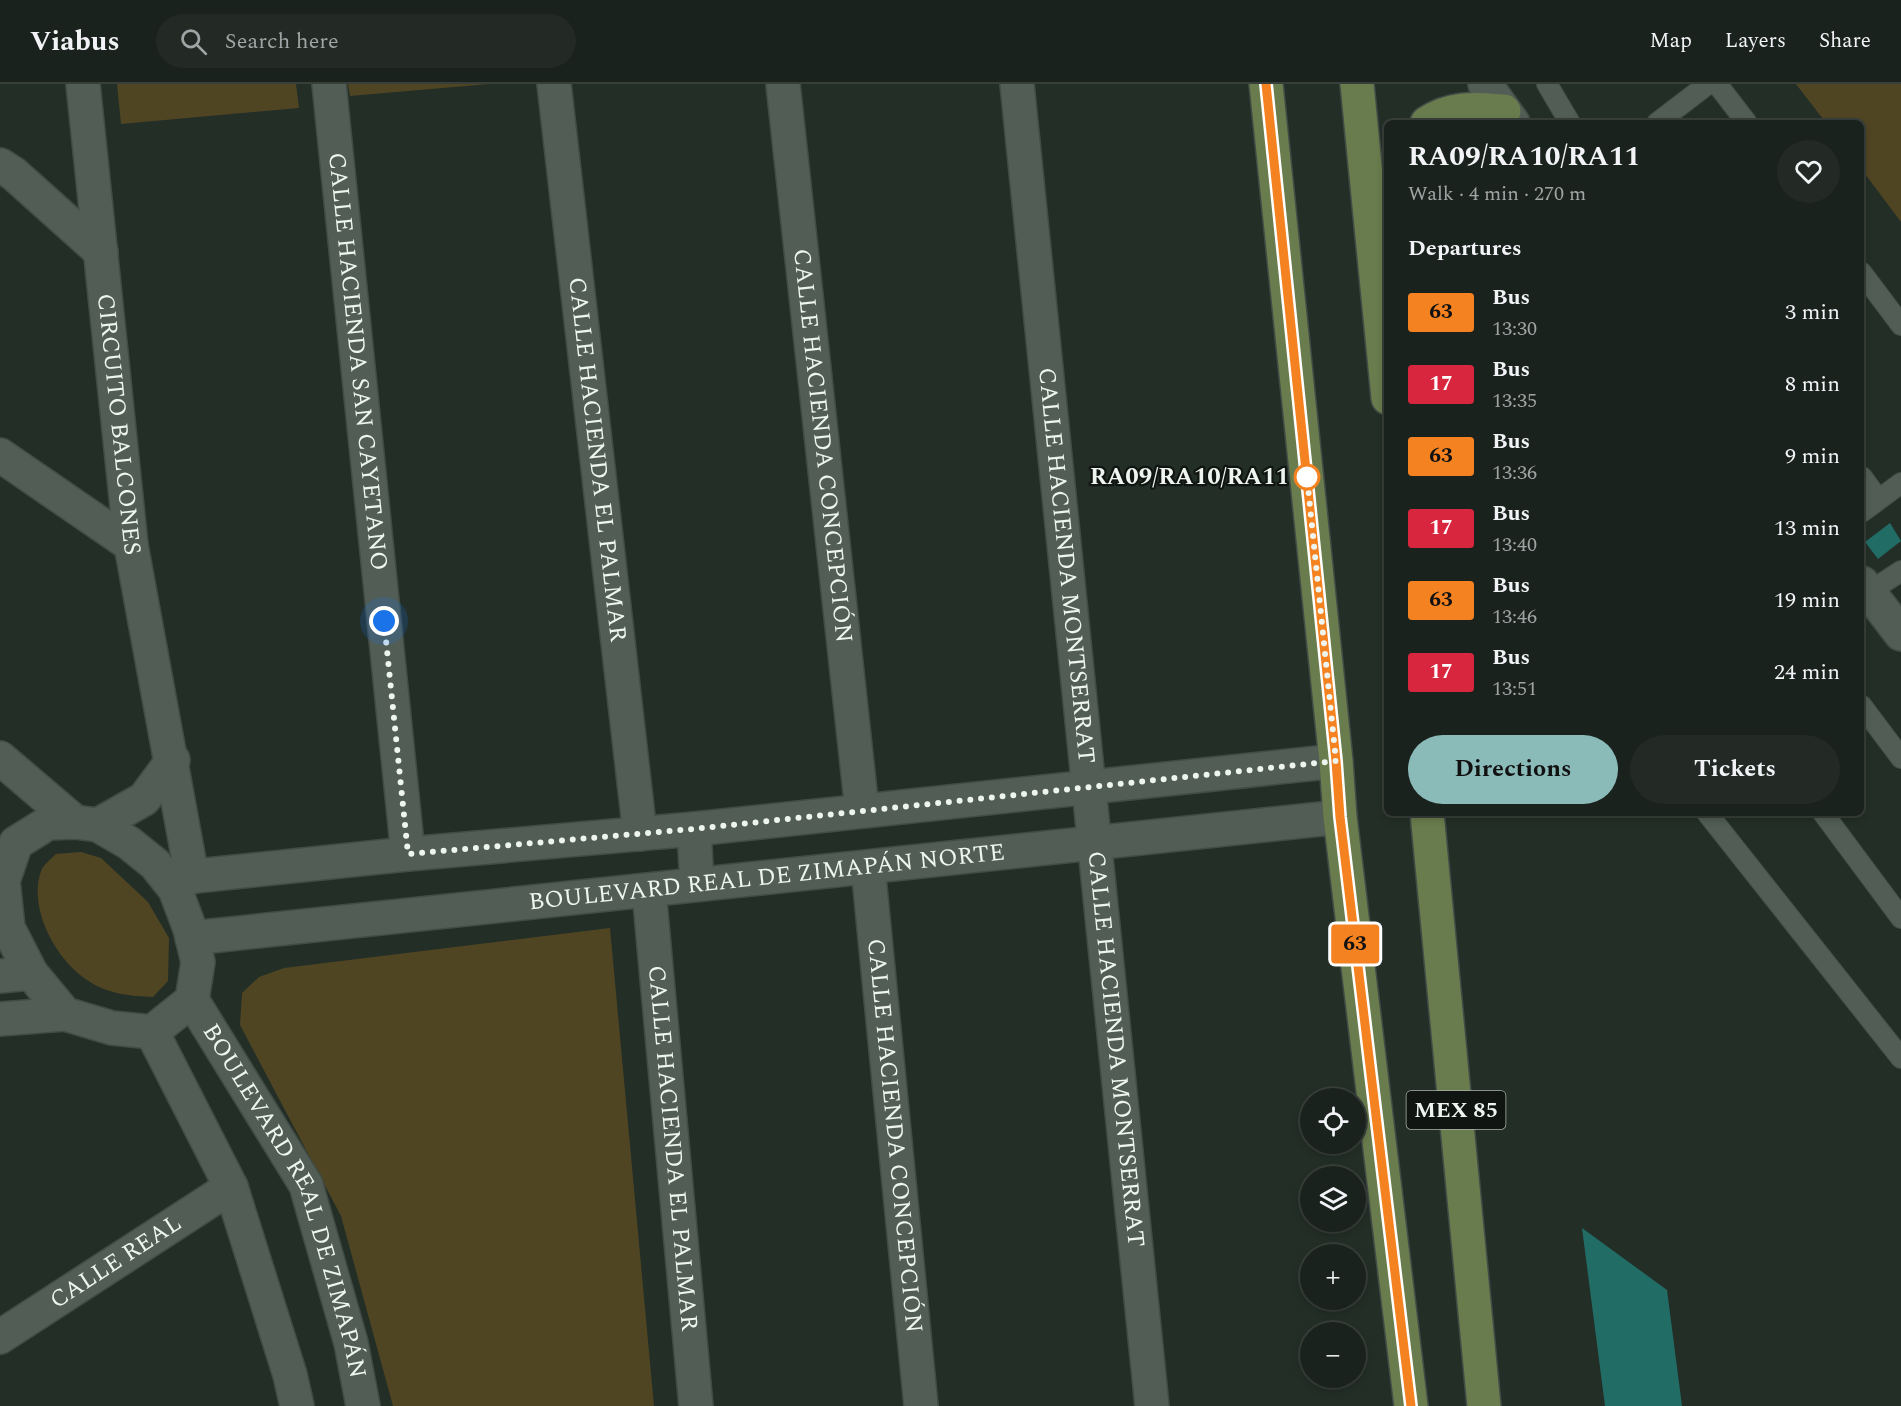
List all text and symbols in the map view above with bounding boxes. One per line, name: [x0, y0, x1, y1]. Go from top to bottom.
search box: [156, 14, 576, 68]
text: Viabus: [30, 20, 120, 63]
icon: search: [177, 25, 210, 58]
text: Search here: [225, 25, 339, 58]
text: Map: [1650, 25, 1692, 57]
text: Layers: [1725, 25, 1786, 57]
text: Share: [1819, 25, 1871, 57]
text: RA09/RA10/RA11: [1408, 135, 1640, 178]
button: heart: [1777, 140, 1840, 203]
street label: CALLE HACIENDA SAN CAYETANO: [318, 151, 397, 572]
text: Walk · 4 min · 270 m: [1408, 179, 1586, 209]
text: Departures: [1408, 232, 1522, 265]
street label: CALLE HACIENDA CONCEPCIÓN: [783, 247, 862, 645]
street label: CALLE HACIENDA EL PALMAR: [558, 275, 636, 644]
text: Bus: [1492, 281, 1530, 314]
street label: CIRCUITO BALCONES: [87, 292, 150, 558]
text: 63: [1429, 296, 1453, 328]
text: 3 min: [1785, 296, 1840, 329]
text: 13:30: [1492, 314, 1537, 344]
text: Bus: [1492, 353, 1530, 386]
street label: CALLE HACIENDA MONTSERRAT: [1028, 366, 1104, 765]
text: 17: [1429, 368, 1453, 400]
text: 8 min: [1785, 368, 1840, 401]
text: 13:35: [1492, 386, 1537, 416]
text: Bus: [1492, 425, 1530, 458]
text: 63: [1429, 440, 1453, 472]
text: 9 min: [1785, 440, 1840, 473]
text: 13:36: [1492, 458, 1537, 488]
place label: RA09/RA10/RA11: [1090, 459, 1289, 495]
marker: RA09/RA10/RA11: [1294, 464, 1320, 490]
text: Bus: [1492, 497, 1530, 530]
text: 17: [1429, 512, 1453, 544]
text: 13 min: [1774, 512, 1840, 545]
text: 13:40: [1492, 530, 1537, 560]
text: Bus: [1492, 569, 1530, 602]
text: 63: [1429, 584, 1453, 616]
text: 19 min: [1774, 584, 1840, 617]
text: 13:46: [1492, 602, 1537, 632]
your location: [369, 606, 399, 636]
text: Bus: [1492, 641, 1530, 674]
text: 17: [1429, 656, 1453, 688]
text: 24 min: [1774, 656, 1840, 689]
text: 13:51: [1492, 674, 1537, 704]
button: Directions: [1408, 735, 1618, 804]
button: Tickets: [1630, 735, 1840, 804]
street label: BOULEVARD REAL DE ZIMAPÁN NORTE: [527, 834, 1007, 920]
street label: CALLE HACIENDA MONTSERRAT: [1077, 849, 1154, 1249]
line badge: 63: [1328, 924, 1382, 964]
text: 63: [1343, 928, 1367, 960]
street label: CALLE HACIENDA CONCEPCIÓN: [857, 937, 932, 1335]
street label: CALLE HACIENDA EL PALMAR: [638, 964, 707, 1332]
street label: BOULEVARD REAL DE ZIMAPÁN: [193, 1017, 375, 1381]
map controls: [1300, 1088, 1366, 1388]
button: locate: [1300, 1088, 1366, 1154]
road number: MEX 85: [1406, 1091, 1506, 1129]
button: layers: [1300, 1166, 1366, 1232]
street label: CALLE REAL: [43, 1206, 189, 1318]
button: +: [1300, 1244, 1366, 1310]
button: −: [1300, 1322, 1366, 1388]

